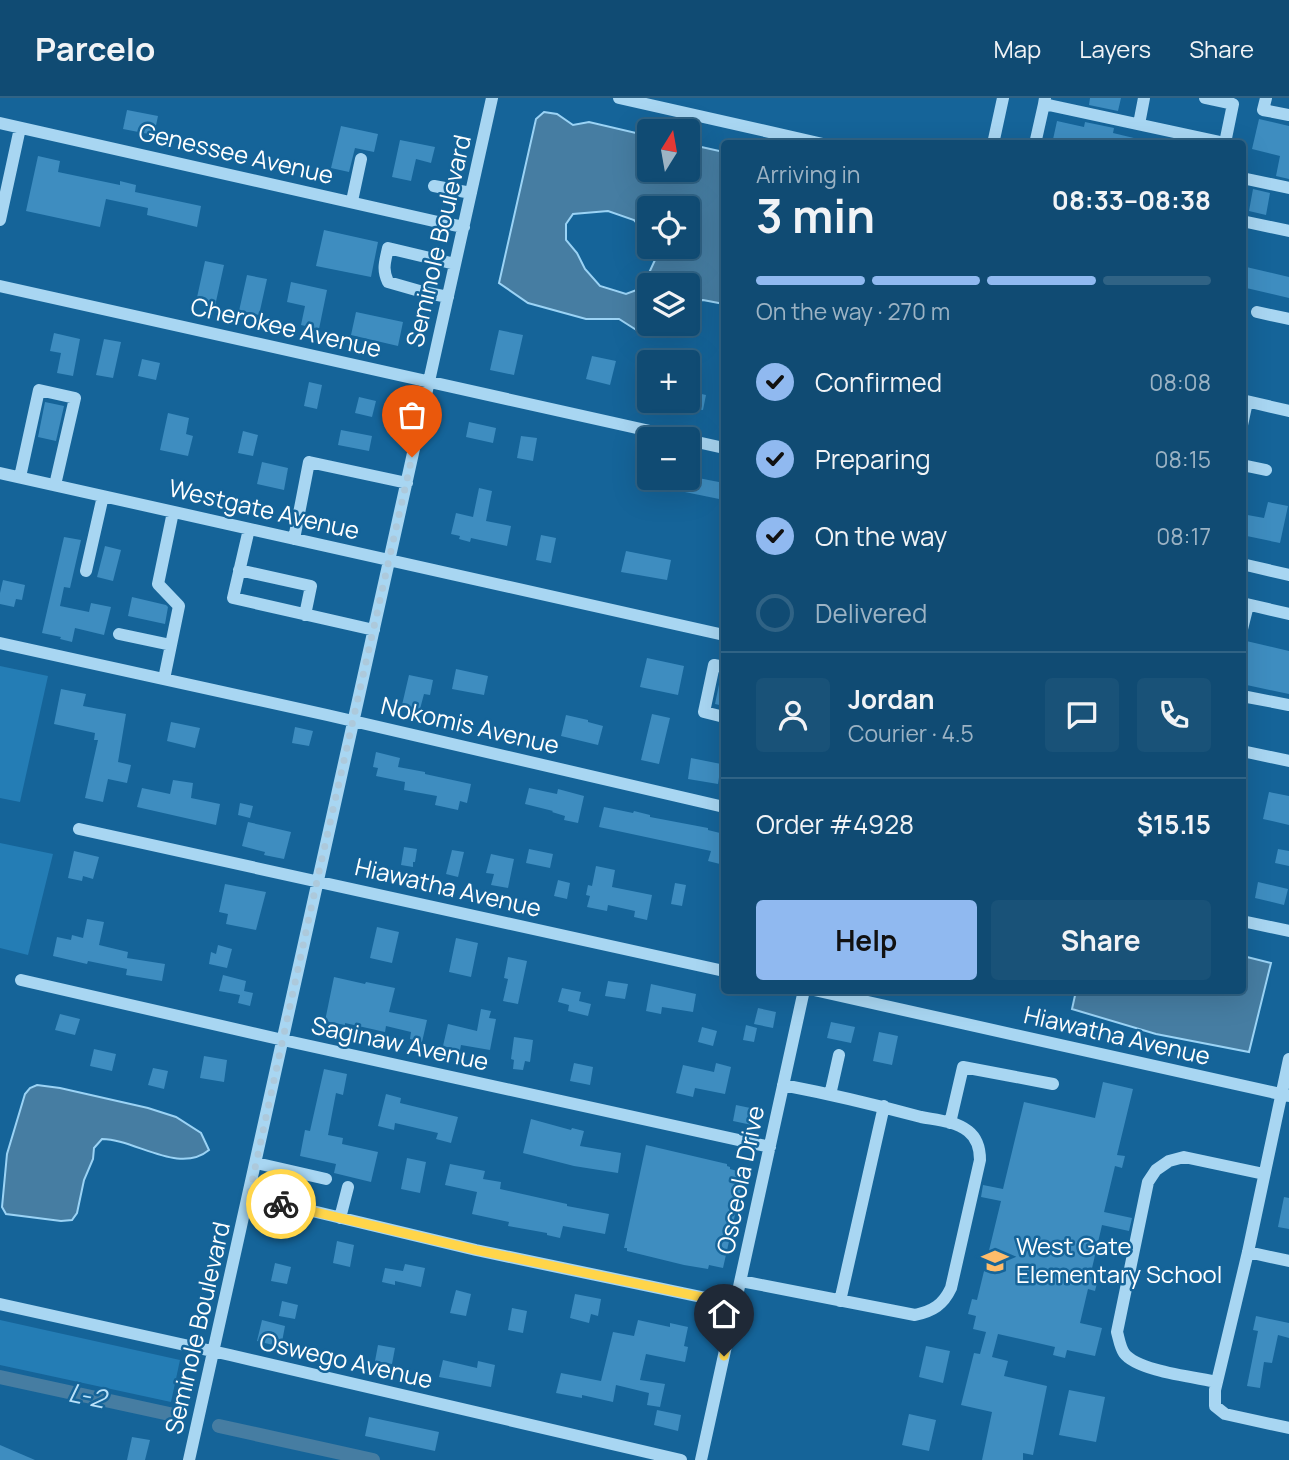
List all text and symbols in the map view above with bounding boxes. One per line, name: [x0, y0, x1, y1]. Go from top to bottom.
text: Parcelo: [35, 26, 156, 71]
text: Map: [994, 32, 1041, 65]
text: Layers: [1079, 32, 1151, 65]
text: Share: [1189, 32, 1254, 65]
street label: Genessee Avenue: [136, 114, 337, 191]
north arrow: [637, 119, 700, 182]
map controls: [637, 119, 700, 490]
street label: Seminole Boulevard: [397, 131, 478, 350]
text: Arriving in: [756, 158, 861, 190]
text: 08:33–08:38: [1052, 182, 1211, 218]
text: 3 min: [756, 184, 875, 247]
button: locate: [637, 196, 700, 259]
button: layers: [637, 273, 700, 336]
street label: Cherokee Avenue: [188, 289, 385, 365]
text: On the way · 270 m: [756, 295, 950, 327]
button: +: [637, 350, 700, 413]
icon: check: [756, 363, 794, 401]
text: Confirmed: [815, 364, 942, 400]
text: 08:08: [1149, 366, 1211, 398]
pin: [382, 385, 442, 457]
icon: bag: [393, 396, 431, 434]
button: −: [637, 427, 700, 490]
icon: check: [756, 440, 794, 478]
text: Preparing: [815, 441, 931, 477]
text: 08:15: [1154, 443, 1211, 475]
street label: Westgate Avenue: [166, 471, 363, 547]
icon: check: [756, 517, 794, 555]
text: On the way: [815, 518, 947, 554]
text: 08:17: [1156, 520, 1211, 552]
text: Delivered: [815, 595, 927, 631]
button: person: [756, 678, 830, 752]
button: chat: [1045, 678, 1119, 752]
button: phone: [1137, 678, 1211, 752]
text: Jordan: [848, 681, 934, 717]
street label: Nokomis Avenue: [378, 688, 563, 761]
text: Courier · 4.5: [848, 717, 974, 749]
text: Order #4928: [756, 806, 914, 842]
text: $15.15: [1137, 806, 1211, 842]
street label: Hiawatha Avenue: [352, 849, 545, 924]
button: Help: [756, 900, 977, 980]
button: Share: [991, 900, 1211, 980]
street label: Hiawatha Avenue: [1021, 997, 1214, 1072]
street label: Saginaw Avenue: [309, 1008, 492, 1077]
street label: Osceola Drive: [708, 1102, 771, 1257]
courier: [246, 1169, 316, 1239]
icon: bike: [262, 1185, 300, 1223]
street label: Seminole Boulevard: [156, 1218, 237, 1437]
place label: West Gate Elementary School: [1016, 1229, 1222, 1290]
school or university icon: West Gate Elementary School: [980, 1246, 1010, 1276]
pin: [694, 1284, 754, 1356]
icon: home: [705, 1295, 743, 1333]
street label: Oswego Avenue: [256, 1324, 436, 1396]
water label: L-2: [65, 1374, 112, 1417]

